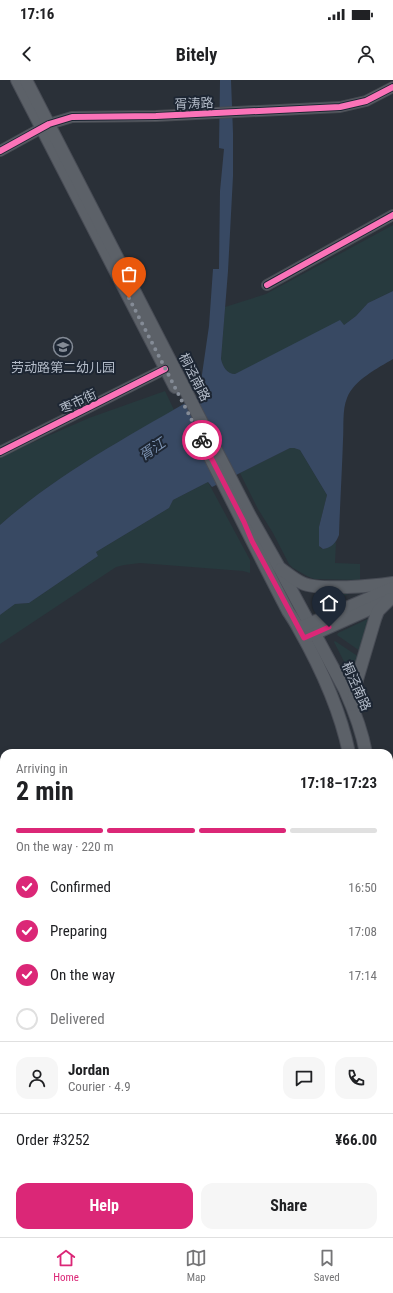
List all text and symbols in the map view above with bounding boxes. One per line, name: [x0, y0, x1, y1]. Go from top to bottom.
text: 17:16: [20, 5, 54, 23]
icon: back: [16, 43, 38, 65]
icon: person: [355, 43, 377, 65]
text: Bitely: [176, 44, 217, 65]
street label: 胥涛路: [174, 95, 214, 112]
pin: [112, 257, 146, 298]
icon: bag: [118, 263, 140, 285]
school or university icon: 劳动路第二幼儿园: [52, 336, 74, 358]
street label: 桐泾南路: [176, 351, 213, 404]
place label: 劳动路第二幼儿园: [11, 360, 115, 375]
street label: 枣市街: [57, 386, 99, 417]
courier: [182, 420, 222, 460]
icon: bike: [191, 429, 213, 451]
water label: 胥江: [136, 433, 170, 463]
pin: [312, 586, 346, 627]
icon: home: [318, 592, 340, 614]
street label: 桐泾南路: [339, 659, 374, 713]
text: Arriving in: [16, 761, 68, 776]
text: 17:18–17:23: [300, 774, 377, 792]
text: 2 min: [16, 776, 74, 806]
text: On the way · 220 m: [16, 839, 113, 854]
icon: check: [16, 876, 38, 898]
text: Confirmed: [50, 878, 111, 896]
text: 16:50: [348, 880, 377, 895]
icon: check: [16, 920, 38, 942]
text: Preparing: [50, 922, 107, 940]
text: 17:08: [348, 924, 377, 939]
icon: check: [16, 964, 38, 986]
text: On the way: [50, 966, 115, 984]
text: 17:14: [348, 968, 377, 983]
text: Delivered: [50, 1010, 105, 1028]
button: person: [16, 1057, 58, 1099]
button: chat: [283, 1057, 325, 1099]
button: phone: [335, 1057, 377, 1099]
text: Jordan: [68, 1061, 110, 1079]
text: Courier · 4.9: [68, 1079, 131, 1094]
text: Order #3252: [16, 1131, 90, 1149]
text: ¥66.00: [335, 1131, 377, 1149]
button: Help: [16, 1183, 193, 1229]
button: Share: [201, 1183, 377, 1229]
tab: Home: [53, 1247, 79, 1284]
tab: Map: [185, 1247, 207, 1284]
tab: Saved: [314, 1247, 340, 1284]

